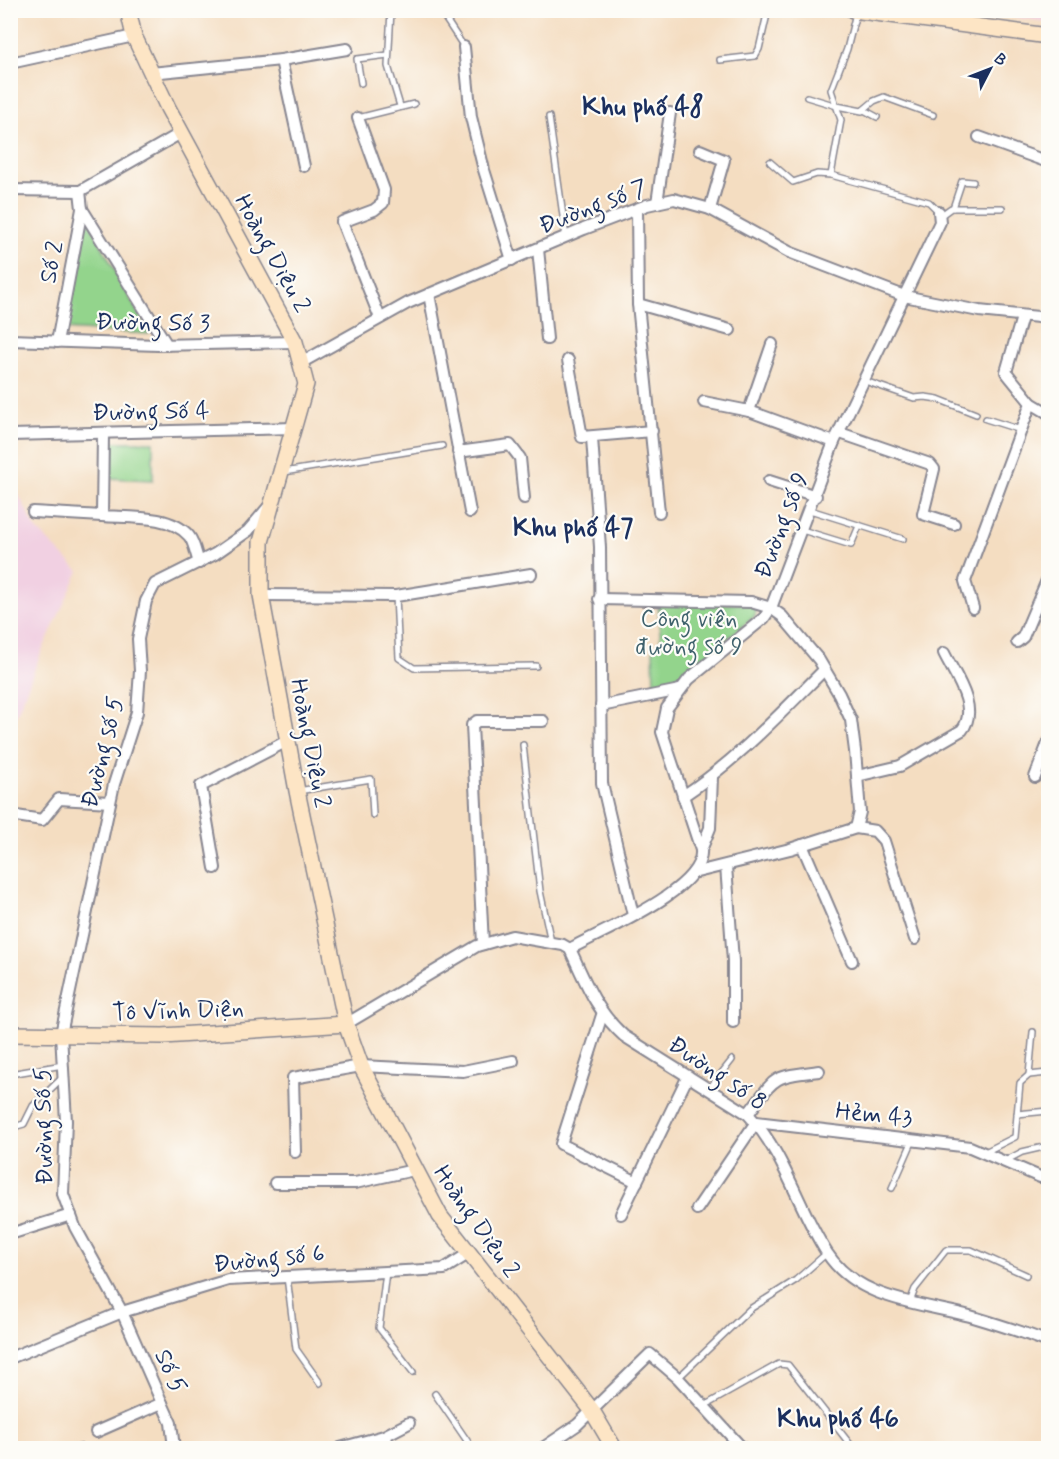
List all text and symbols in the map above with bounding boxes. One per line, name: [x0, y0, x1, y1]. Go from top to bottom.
north arrow: [960, 39, 1020, 99]
text: B: [989, 49, 1011, 71]
district label: Khu phố 48: [582, 91, 704, 125]
street label: Đường số 7: [535, 173, 653, 245]
street label: Hoàng Diệu 2: [224, 189, 317, 320]
street label: Số 2: [33, 238, 72, 286]
street label: Đường Số 3: [96, 307, 210, 343]
street label: Đường Số 4: [92, 396, 210, 432]
street label: Đường số 9: [748, 468, 820, 584]
district label: Khu phố 47: [513, 512, 633, 546]
park label: Công viên đường số 9: [635, 604, 743, 666]
street label: Hoàng Diệu 2: [279, 676, 337, 811]
street label: Đường số 5: [75, 694, 135, 812]
street label: Tô Vĩnh Diện: [112, 994, 244, 1029]
street label: Đường số 8: [660, 1030, 773, 1121]
street label: Đường Số 5: [28, 1067, 64, 1185]
street label: Hẻm 43: [834, 1096, 914, 1135]
street label: Hoàng Diệu 2: [423, 1159, 526, 1286]
street label: Đường số 6: [212, 1238, 327, 1284]
street label: Số 5: [146, 1345, 193, 1398]
district label: Khu phố 46: [777, 1403, 899, 1437]

